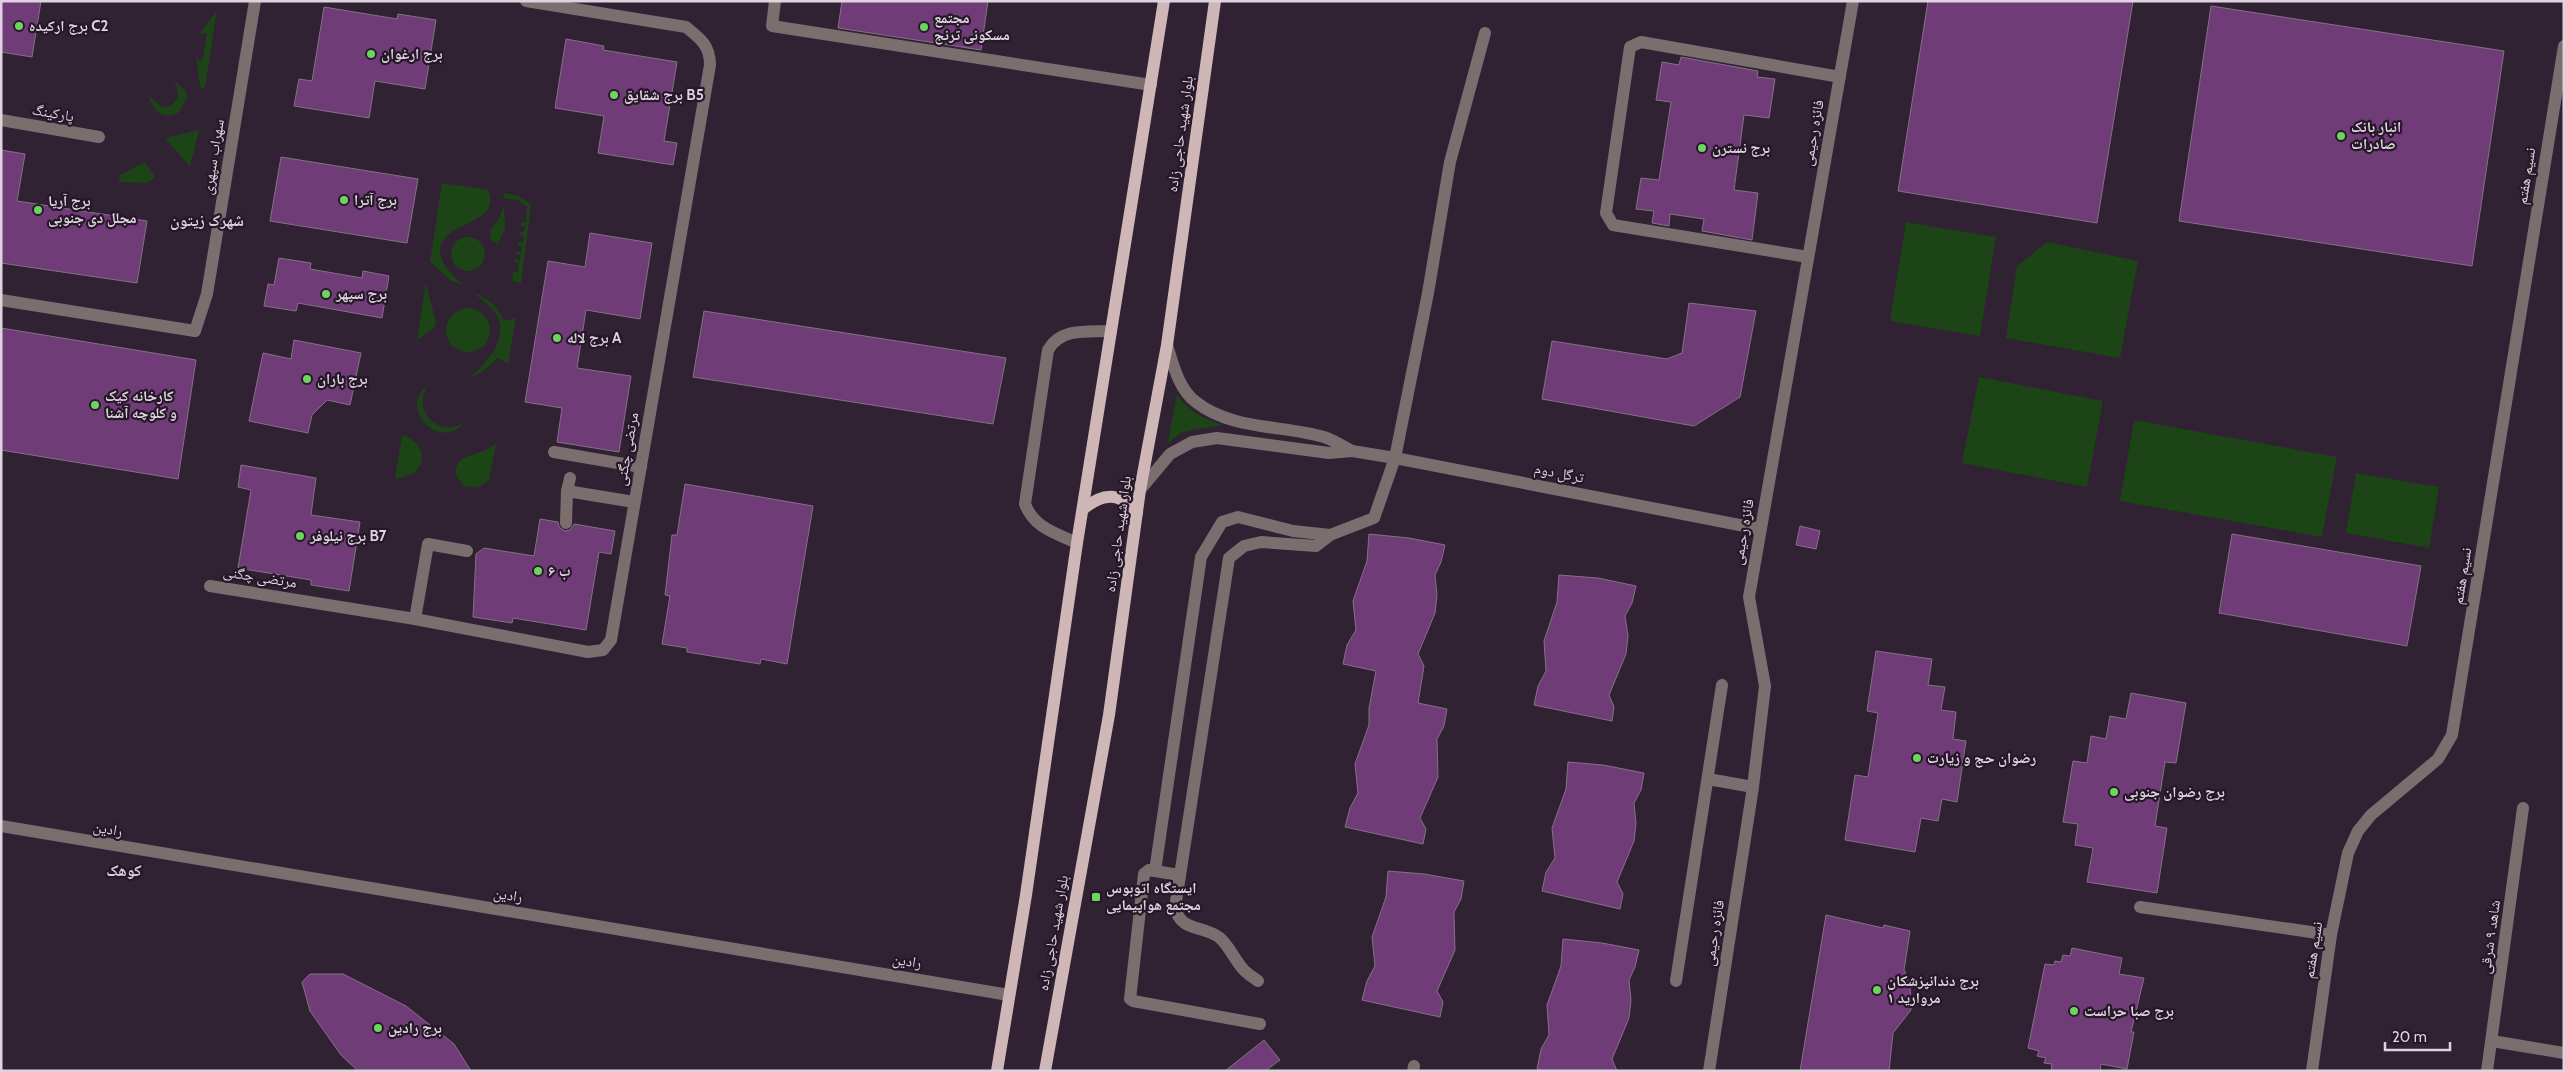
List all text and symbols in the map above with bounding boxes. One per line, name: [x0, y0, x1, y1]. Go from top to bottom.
place label: مجتمع مسکونی ترنج: [934, 9, 1010, 45]
place label: برج ارکیده C2: [29, 17, 108, 35]
marker: برج ارکیده C2: [13, 20, 25, 32]
marker: مجتمع مسکونی ترنج: [918, 21, 930, 33]
place label: برج ارغوان: [381, 45, 443, 63]
marker: برج ارغوان: [365, 48, 377, 60]
street label: بلوار شهید حاجی زاده: [1163, 75, 1198, 193]
place label: برج شقایق B5: [624, 86, 704, 104]
marker: برج شقایق B5: [608, 89, 620, 101]
street label: فائزه رحیمی: [1798, 98, 1829, 168]
street label: پارکینگ: [31, 100, 75, 126]
street label: سهراب سپهری: [198, 118, 229, 196]
place label: انبار بانک صادرات: [2351, 118, 2401, 153]
marker: انبار بانک صادرات: [2335, 130, 2347, 142]
place label: برج نسترن: [1712, 139, 1770, 157]
marker: برج نسترن: [1696, 142, 1708, 154]
street label: نسیم هفتم: [2513, 146, 2540, 206]
place label: برج آترا: [354, 191, 397, 209]
place label: برج آریا مجلل دی جنوبی: [48, 192, 137, 227]
marker: برج آترا: [338, 194, 350, 206]
marker: برج آریا مجلل دی جنوبی: [32, 204, 44, 216]
district label: شهرک زیتون: [170, 211, 244, 230]
place label: برج سپهر: [335, 285, 387, 303]
marker: برج سپهر: [320, 288, 332, 300]
place label: برج لاله A: [567, 329, 622, 347]
marker: برج لاله A: [551, 332, 563, 344]
place label: برج باران: [317, 370, 368, 388]
marker: برج باران: [301, 373, 313, 385]
place label: کارخانه کیک و کلوچه آشنا: [105, 387, 177, 422]
marker: کارخانه کیک و کلوچه آشنا: [89, 399, 101, 411]
street label: مرتضی چگنی: [612, 411, 643, 487]
street label: ترگل دوم: [1532, 459, 1586, 488]
street label: بلوار شهید حاجی زاده: [1101, 475, 1136, 593]
street label: فائزه رحیمی: [1728, 497, 1759, 567]
place label: برج نیلوفر B7: [309, 527, 387, 545]
marker: برج نیلوفر B7: [294, 530, 306, 542]
street label: نسیم هفتم: [2449, 546, 2476, 606]
street label: مرتضی چگنی: [222, 562, 298, 593]
place label: ب ۶: [548, 562, 571, 580]
marker: ب ۶: [532, 565, 544, 577]
place label: رضوان حج و زیارت: [1927, 749, 2037, 768]
marker: رضوان حج و زیارت: [1911, 752, 1923, 764]
place label: برج رضوان جنوبی: [2124, 783, 2225, 801]
marker: برج رضوان جنوبی: [2108, 786, 2120, 798]
street label: رادین: [92, 818, 124, 841]
district label: کوهک: [106, 861, 142, 880]
street label: بلوار شهید حاجی زاده: [1034, 874, 1073, 992]
place label: ایستگاه اتوبوس مجتمع هواپیمایی: [1106, 879, 1201, 915]
street label: رادین: [492, 884, 524, 907]
marker: ایستگاه اتوبوس مجتمع هواپیمایی: [1090, 891, 1102, 903]
street label: فائزه رحیمی: [1700, 898, 1729, 968]
street label: شاهد ۹ شرقی: [2476, 899, 2505, 975]
street label: نسیم هفتم: [2300, 920, 2327, 980]
street label: رادین: [891, 950, 923, 973]
place label: برج دندانپزشکان مروارید ۱: [1887, 972, 1979, 1007]
marker: برج دندانپزشکان مروارید ۱: [1871, 984, 1883, 996]
place label: برج صبا حراست: [2084, 1002, 2174, 1020]
marker: برج صبا حراست: [2068, 1005, 2080, 1017]
place label: برج رادین: [388, 1019, 442, 1037]
scale bar: [2385, 1020, 2450, 1052]
marker: برج رادین: [372, 1022, 384, 1034]
text: 20 m: [2392, 1028, 2427, 1046]

